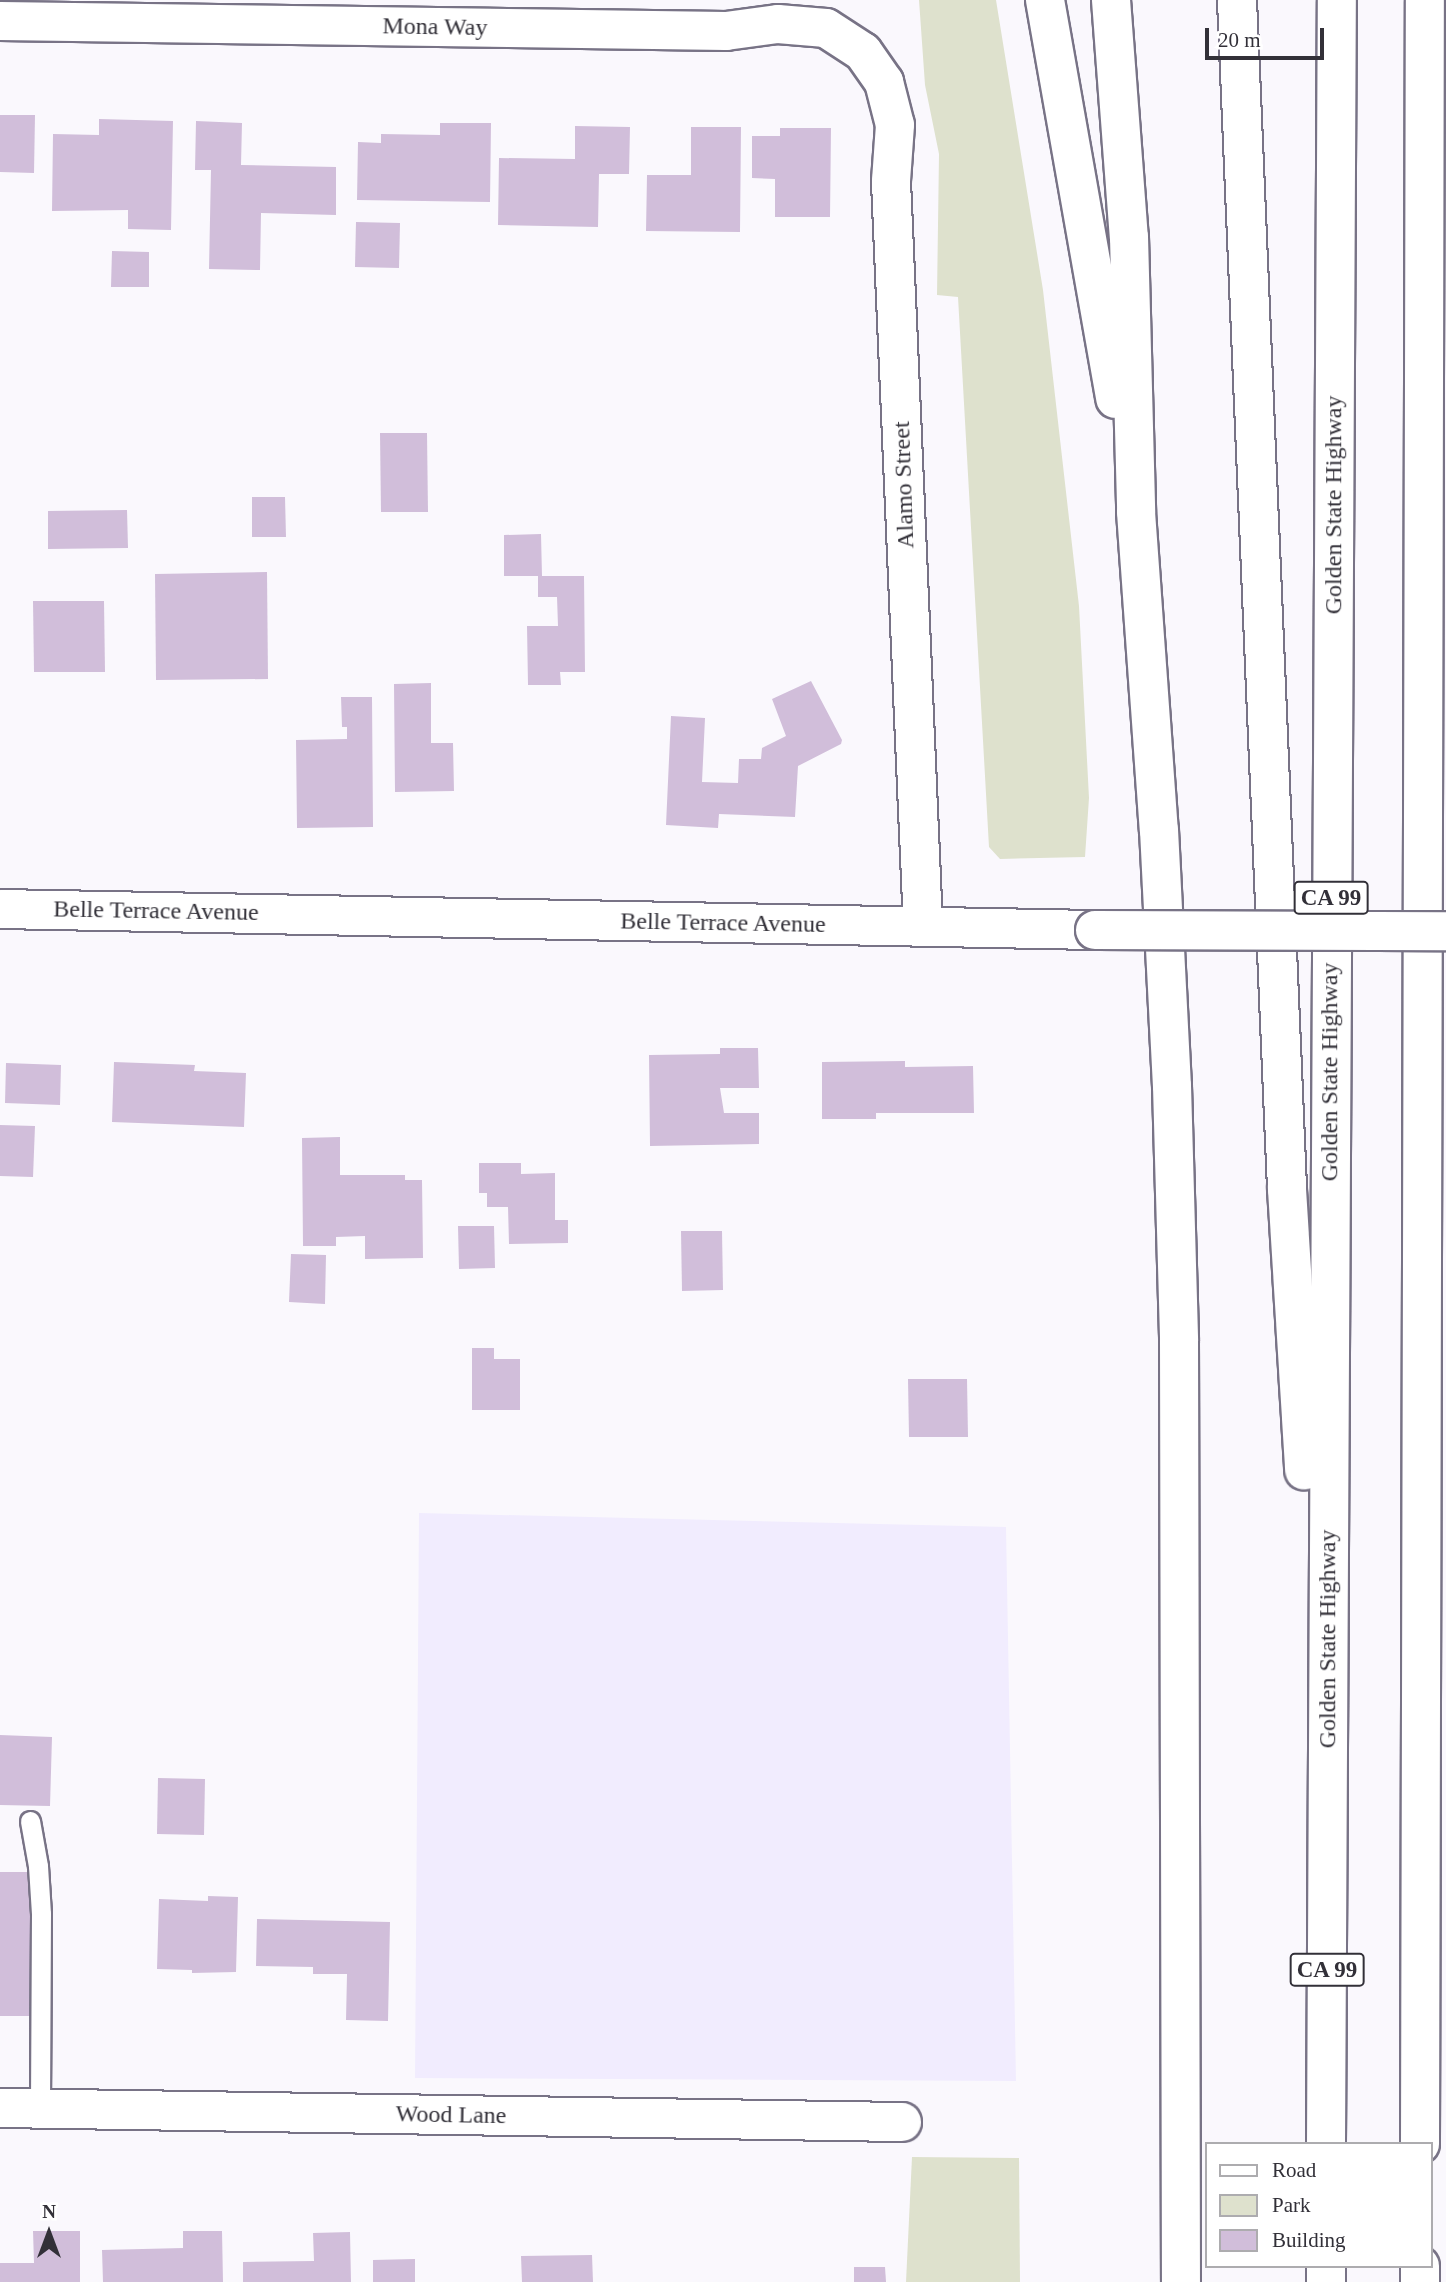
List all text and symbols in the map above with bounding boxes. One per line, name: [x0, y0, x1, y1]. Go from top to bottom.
street label: Mona Way: [382, 12, 488, 42]
scale bar: [1208, 14, 1327, 58]
text: 20 m: [1218, 28, 1261, 52]
street label: Golden State Highway: [1320, 396, 1348, 614]
street label: Alamo Street: [887, 421, 921, 549]
road number: CA 99: [1292, 878, 1370, 917]
street label: Belle Terrace Avenue: [52, 895, 260, 927]
street label: Belle Terrace Avenue: [619, 907, 827, 939]
street label: Golden State Highway: [1316, 963, 1344, 1181]
street label: Golden State Highway: [1314, 1530, 1342, 1748]
road number: CA 99: [1288, 1951, 1366, 1990]
street label: Wood Lane: [395, 2100, 507, 2130]
legend: [1204, 2142, 1432, 2268]
text: Road: [1272, 2158, 1316, 2182]
text: Park: [1272, 2193, 1311, 2217]
north arrow: [14, 2198, 84, 2268]
text: N: [42, 2201, 56, 2222]
text: Building: [1272, 2228, 1346, 2252]

